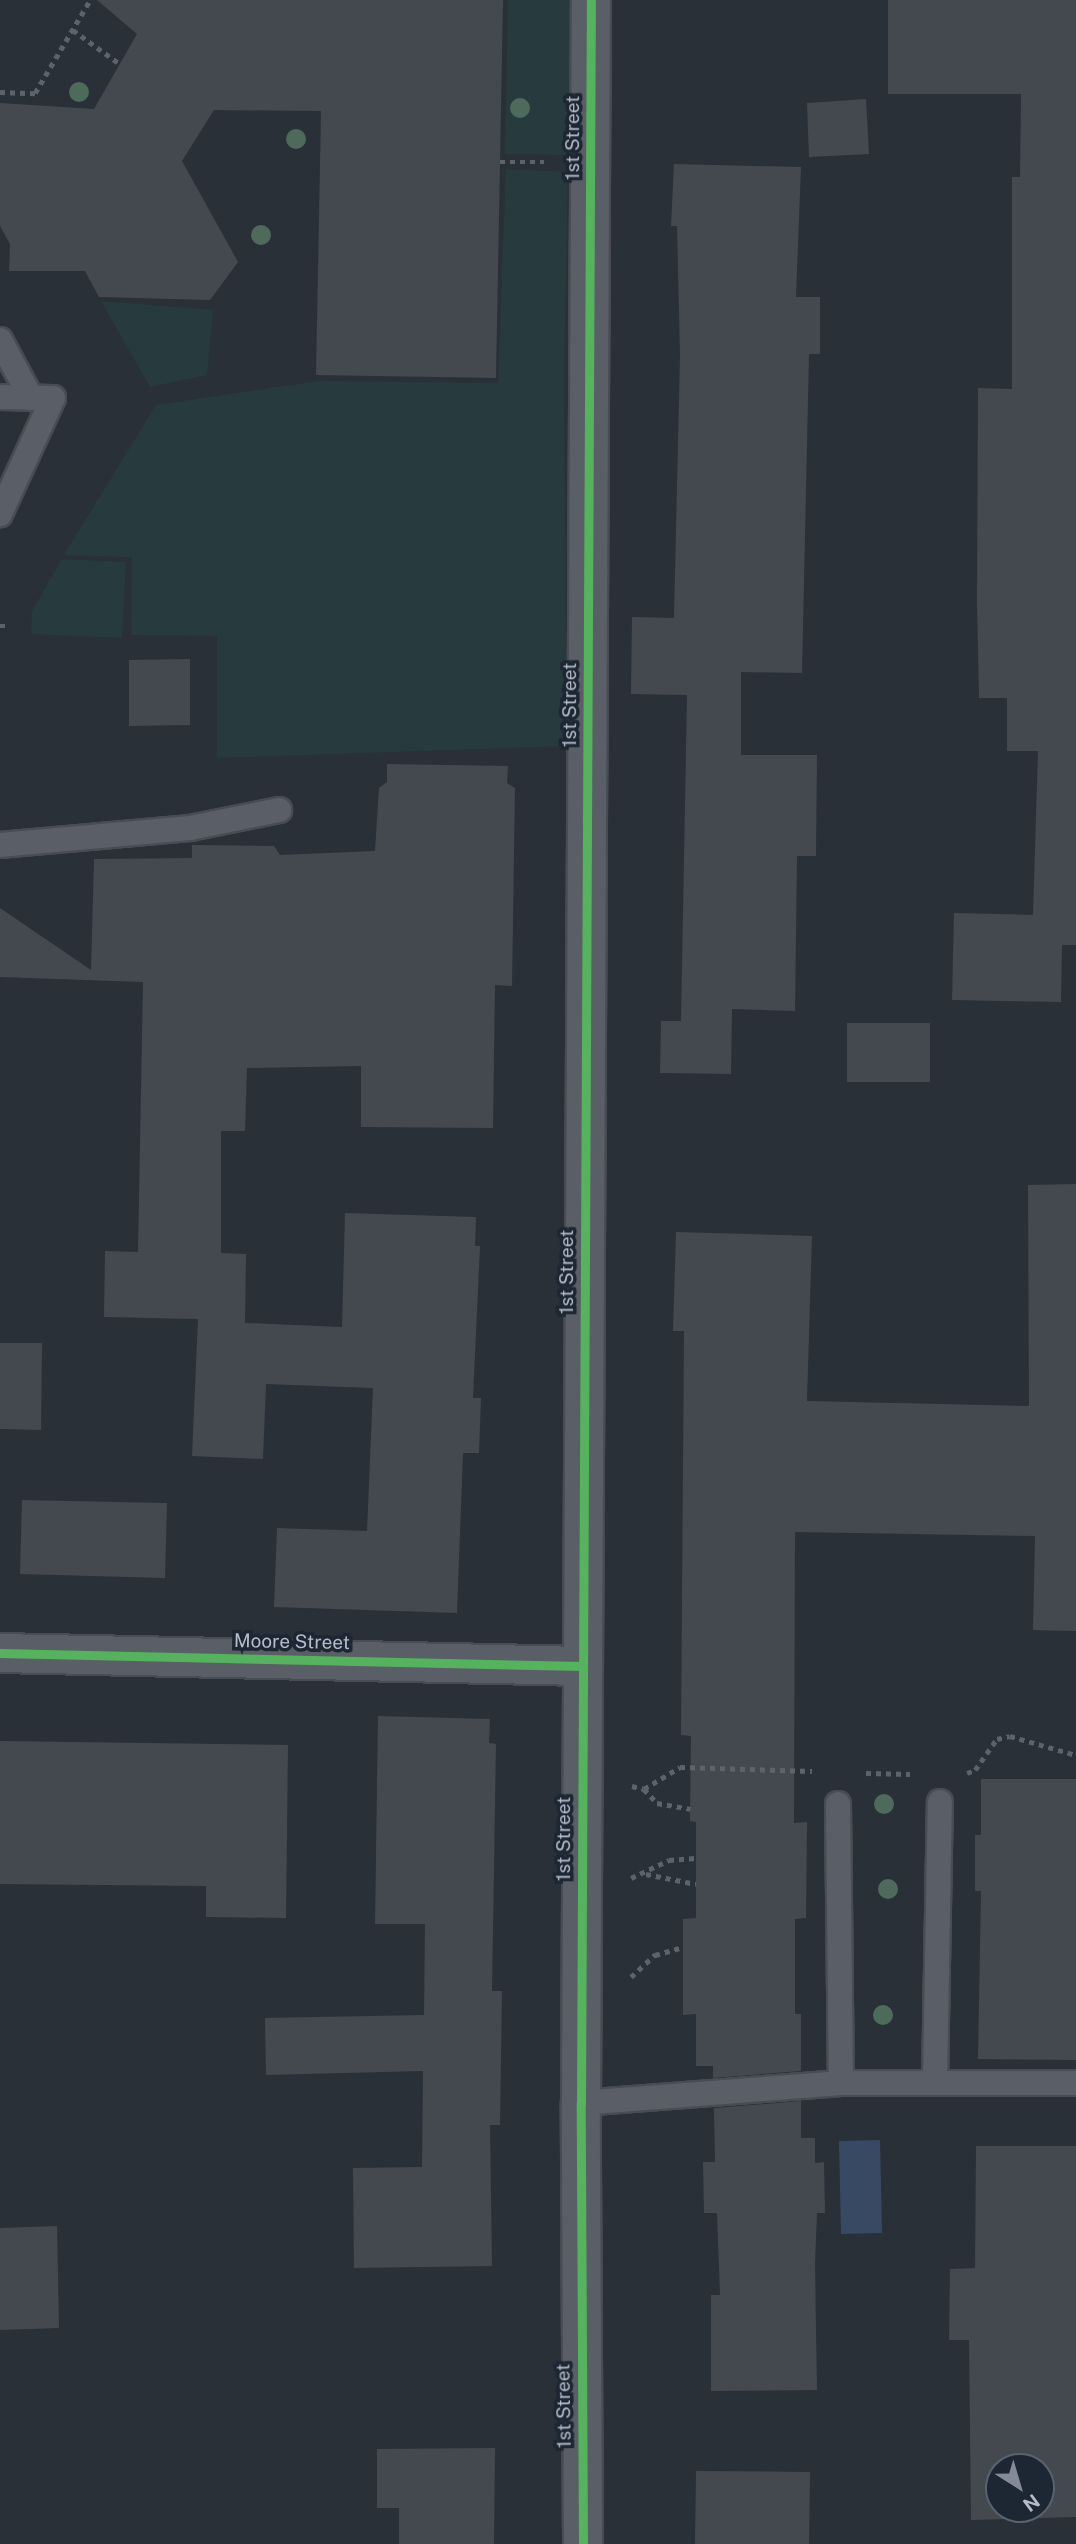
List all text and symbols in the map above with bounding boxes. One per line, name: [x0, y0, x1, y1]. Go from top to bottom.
street label: 1st Street: [562, 96, 584, 180]
street label: 1st Street: [559, 663, 581, 747]
street label: 1st Street: [556, 1230, 578, 1314]
street label: Moore Street: [234, 1630, 350, 1654]
street label: 1st Street: [553, 1797, 575, 1881]
street label: 1st Street: [552, 2363, 576, 2449]
north arrow: [985, 2453, 1055, 2523]
text: N: [1019, 2490, 1044, 2516]

